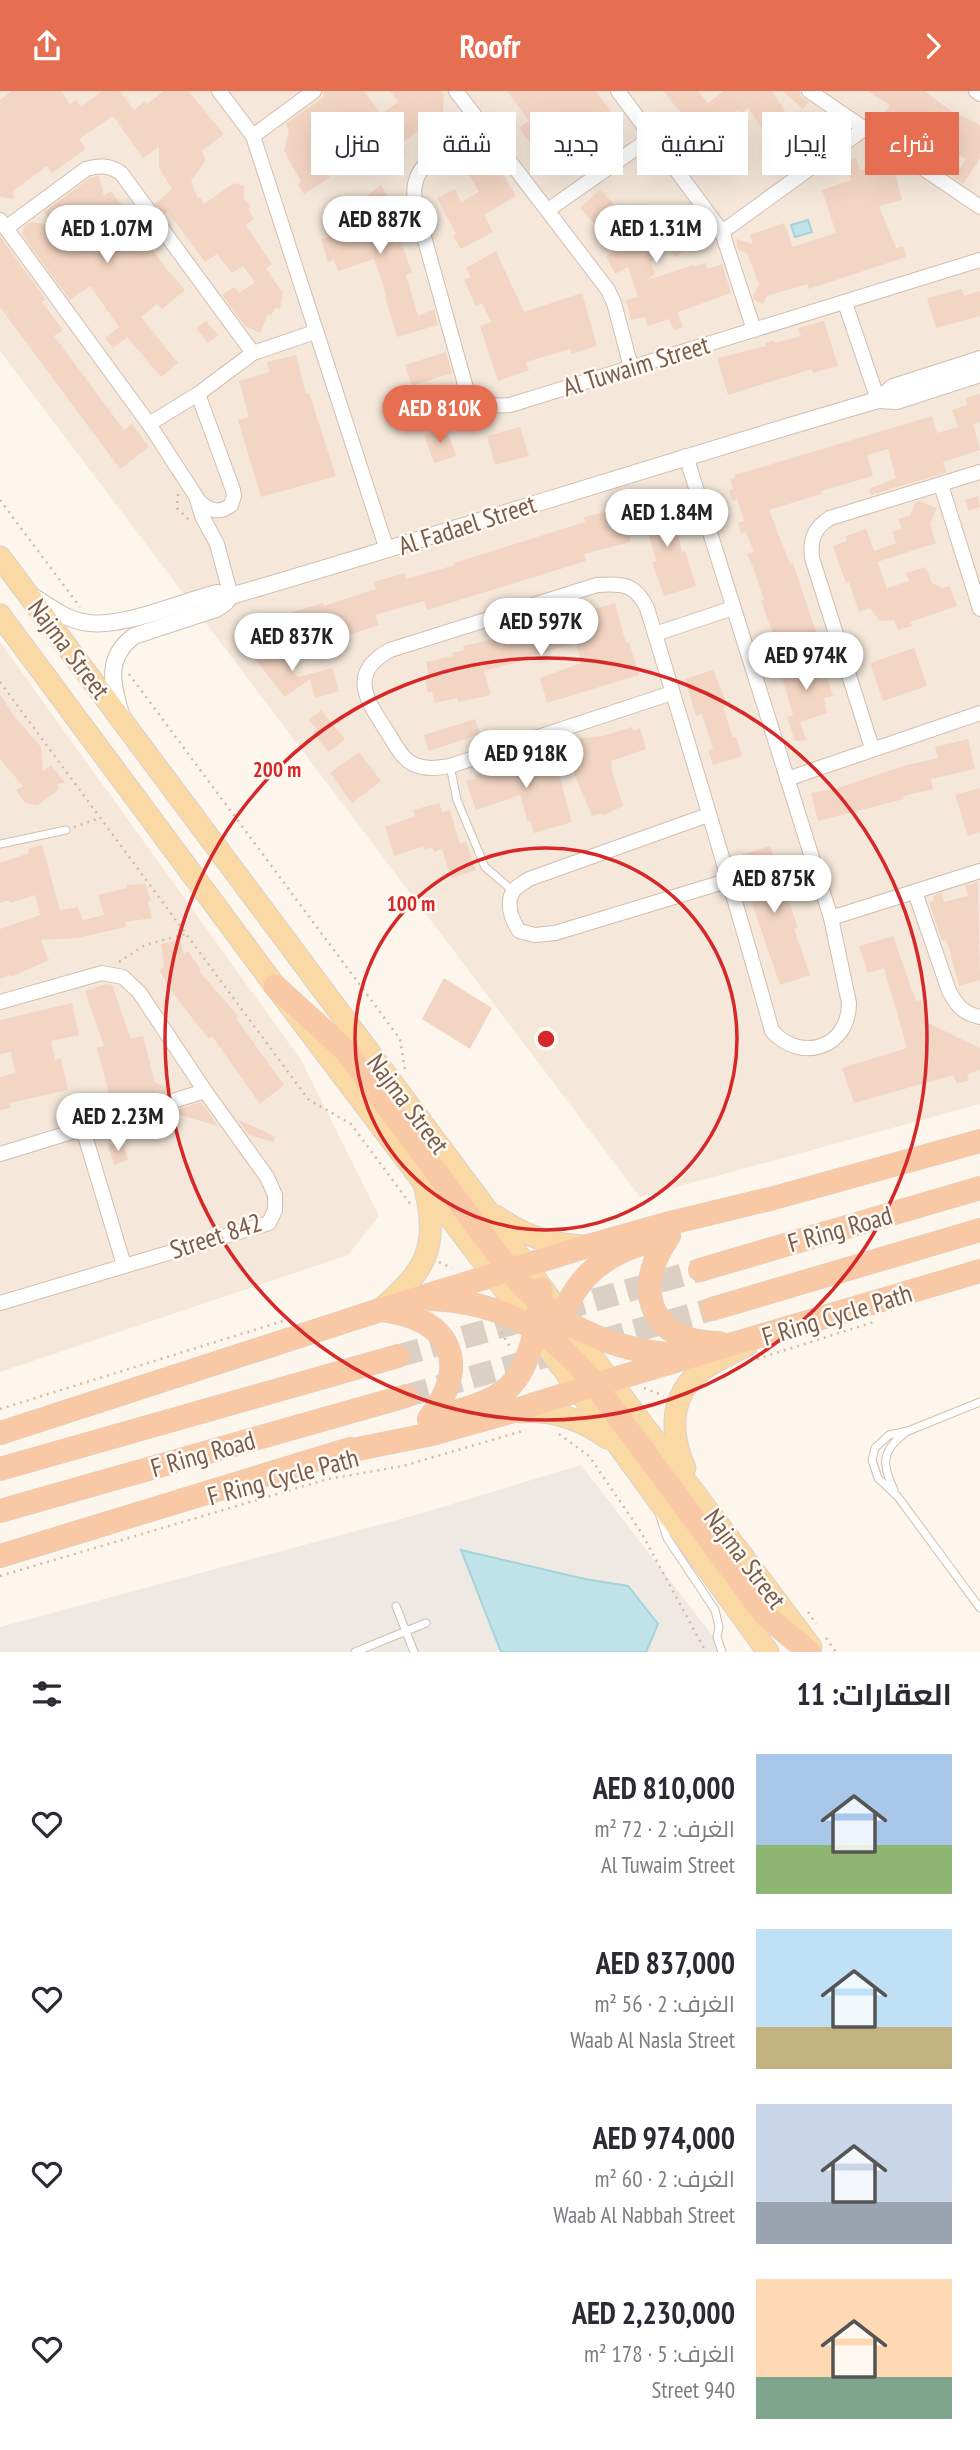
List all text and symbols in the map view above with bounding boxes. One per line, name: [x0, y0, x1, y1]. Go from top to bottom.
text: Roofr: [460, 25, 520, 67]
icon: share: [28, 27, 66, 65]
icon: forward: [914, 27, 952, 65]
chip: منزل: [311, 112, 404, 175]
chip: شقة: [418, 112, 516, 175]
chip: جديد: [530, 112, 623, 175]
chip: تصفية: [637, 112, 748, 175]
chip: إيجار: [762, 112, 851, 175]
chip: شراء: [865, 112, 959, 175]
pin: AED 887K: [308, 197, 452, 256]
text: AED 887K: [338, 204, 422, 233]
pin: AED 1.07M: [27, 205, 187, 265]
pin: AED 1.31M: [576, 205, 736, 265]
text: AED 1.07M: [61, 213, 153, 242]
text: AED 1.31M: [610, 213, 702, 242]
street label: Al Tuwaim Street: [559, 328, 713, 403]
pin: AED 810K: [368, 385, 512, 445]
text: AED 810K: [398, 393, 482, 422]
street label: Al Fadael Street: [394, 487, 540, 562]
pin: AED 1.84M: [587, 489, 747, 549]
text: AED 1.84M: [621, 497, 713, 526]
street label: Najma Street: [21, 592, 118, 705]
pin: AED 597K: [469, 599, 613, 658]
text: AED 597K: [499, 606, 583, 635]
pin: AED 837K: [220, 613, 364, 673]
text: AED 837K: [250, 621, 334, 650]
pin: AED 974K: [734, 633, 878, 692]
text: AED 974K: [764, 640, 848, 669]
pin: AED 918K: [454, 731, 598, 790]
text: AED 918K: [484, 738, 568, 767]
text: 200 m: [253, 756, 301, 783]
pin: AED 875K: [702, 855, 846, 915]
text: AED 875K: [732, 863, 816, 892]
text: 100 m: [387, 890, 435, 917]
centre of rings: [534, 1027, 558, 1051]
street label: Najma Street: [360, 1047, 457, 1160]
pin: AED 2.23M: [38, 1093, 198, 1153]
text: AED 2.23M: [72, 1101, 164, 1130]
street label: F Ring Road: [784, 1198, 896, 1259]
street label: Street 842: [166, 1205, 266, 1266]
street label: F Ring Cycle Path: [758, 1276, 916, 1353]
street label: F Ring Road: [147, 1423, 259, 1484]
street label: F Ring Cycle Path: [204, 1441, 362, 1512]
street label: Najma Street: [697, 1502, 794, 1615]
text: العقارات: 11: [796, 1674, 952, 1713]
icon: filters: [28, 1675, 66, 1713]
text: AED 810,000: [593, 1768, 735, 1807]
icon: home: [812, 1782, 896, 1866]
icon: heart: [28, 1805, 66, 1843]
text: الغرف: 2 · 72 m²: [594, 1814, 735, 1843]
text: Al Tuwaim Street: [601, 1850, 735, 1879]
text: AED 837,000: [596, 1943, 735, 1982]
icon: home: [812, 1957, 896, 2041]
icon: heart: [28, 1980, 66, 2018]
text: الغرف: 2 · 56 m²: [594, 1989, 735, 2018]
text: Waab Al Nasla Street: [570, 2025, 735, 2054]
text: AED 974,000: [593, 2118, 735, 2157]
icon: home: [812, 2132, 896, 2216]
icon: heart: [28, 2155, 66, 2193]
text: الغرف: 2 · 60 m²: [594, 2164, 735, 2193]
text: Waab Al Nabbah Street: [553, 2200, 735, 2229]
text: AED 2,230,000: [572, 2293, 735, 2332]
icon: home: [812, 2307, 896, 2391]
icon: heart: [28, 2330, 66, 2368]
text: الغرف: 5 · 178 m²: [584, 2339, 735, 2368]
text: Street 940: [651, 2375, 735, 2404]

